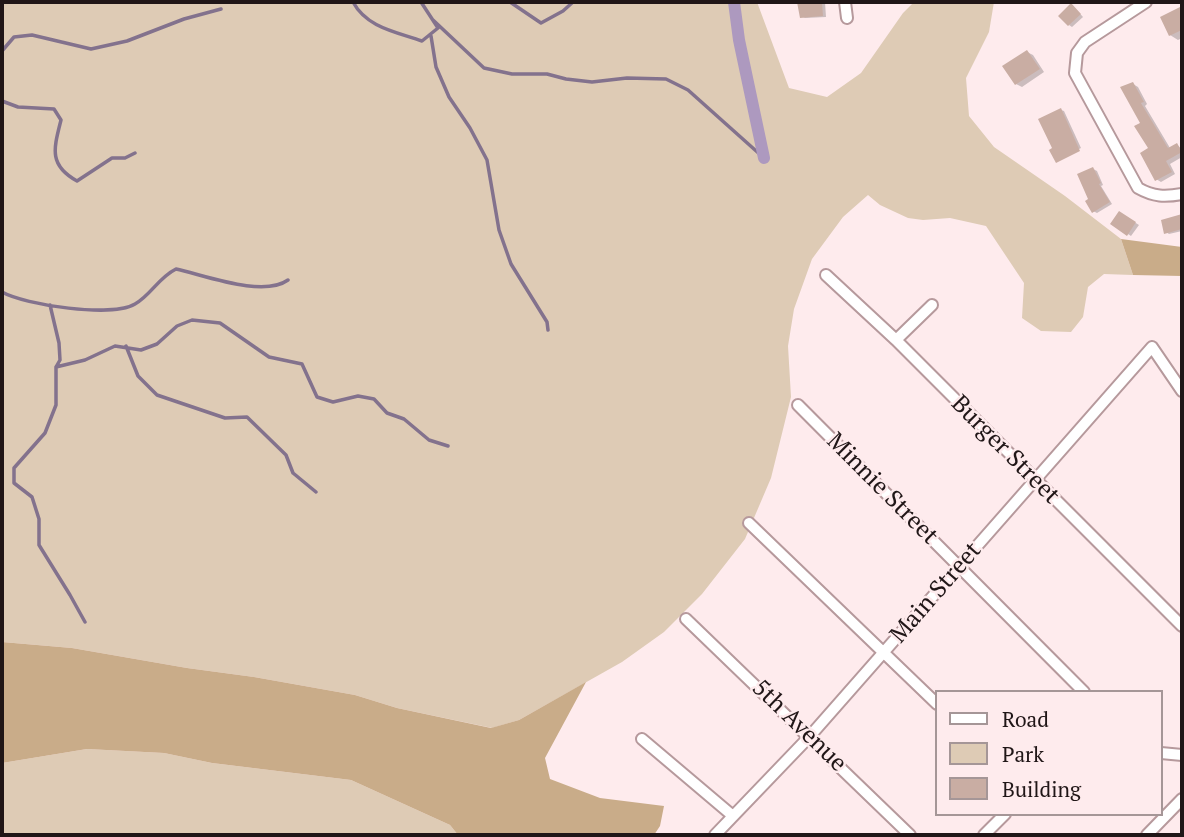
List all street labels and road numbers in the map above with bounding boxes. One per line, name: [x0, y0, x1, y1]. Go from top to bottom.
street label: Burger Street: [945, 390, 1065, 510]
street label: Minnie Street: [820, 427, 944, 551]
street label: Main Street: [884, 537, 988, 649]
street label: 5th Avenue: [746, 674, 852, 778]

